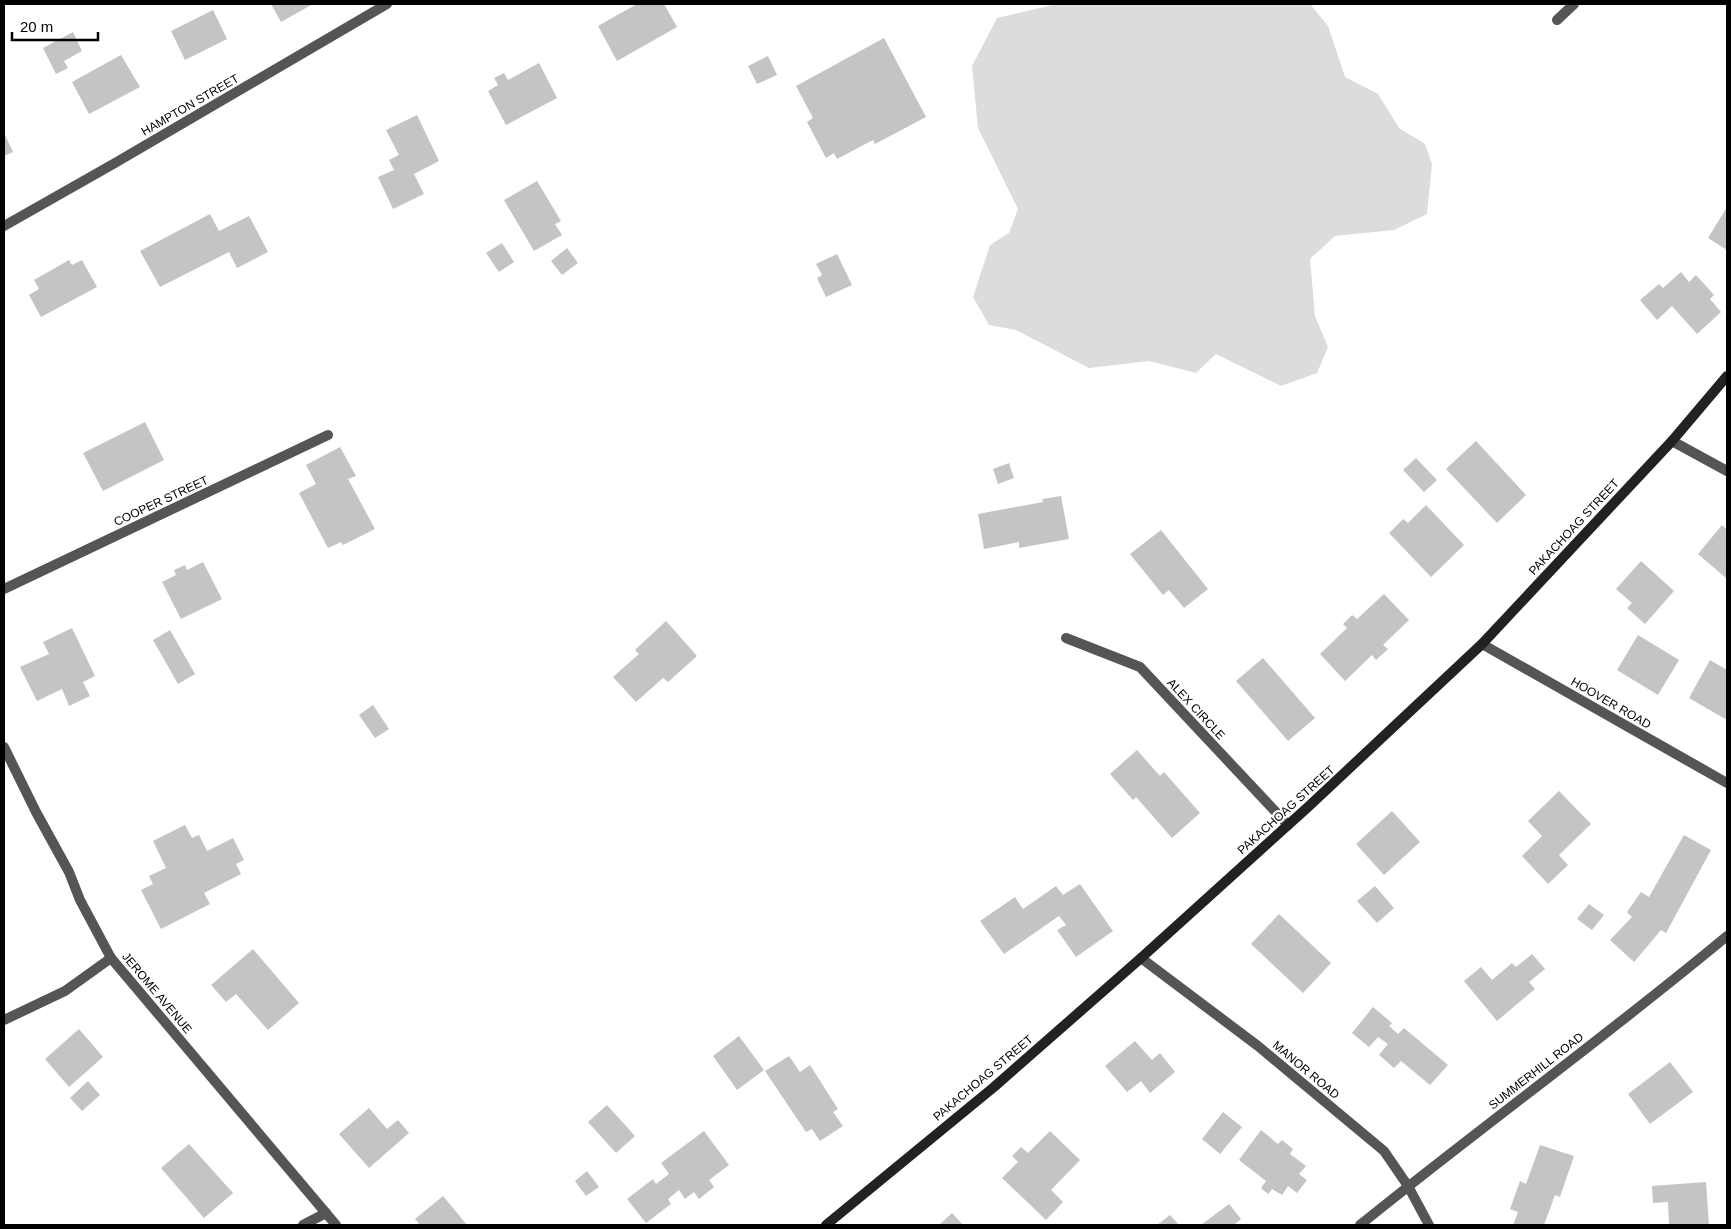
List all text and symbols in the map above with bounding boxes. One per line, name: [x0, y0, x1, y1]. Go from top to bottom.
scale bar: [12, 10, 99, 42]
text: 20 m: [20, 18, 53, 35]
street label: HAMPTON STREET: [139, 71, 242, 139]
street label: COOPER STREET: [112, 473, 211, 529]
street label: PAKACHOAG STREET: [1526, 476, 1622, 578]
street label: HOOVER ROAD: [1569, 674, 1654, 732]
street label: ALEX CIRCLE: [1164, 676, 1228, 742]
street label: PAKACHOAG STREET: [1235, 762, 1338, 857]
street label: JEROME AVENUE: [119, 950, 195, 1036]
street label: SUMMERHILL ROAD: [1486, 1030, 1586, 1112]
street label: PAKACHOAG STREET: [930, 1032, 1036, 1124]
street label: MANOR ROAD: [1270, 1038, 1342, 1102]

